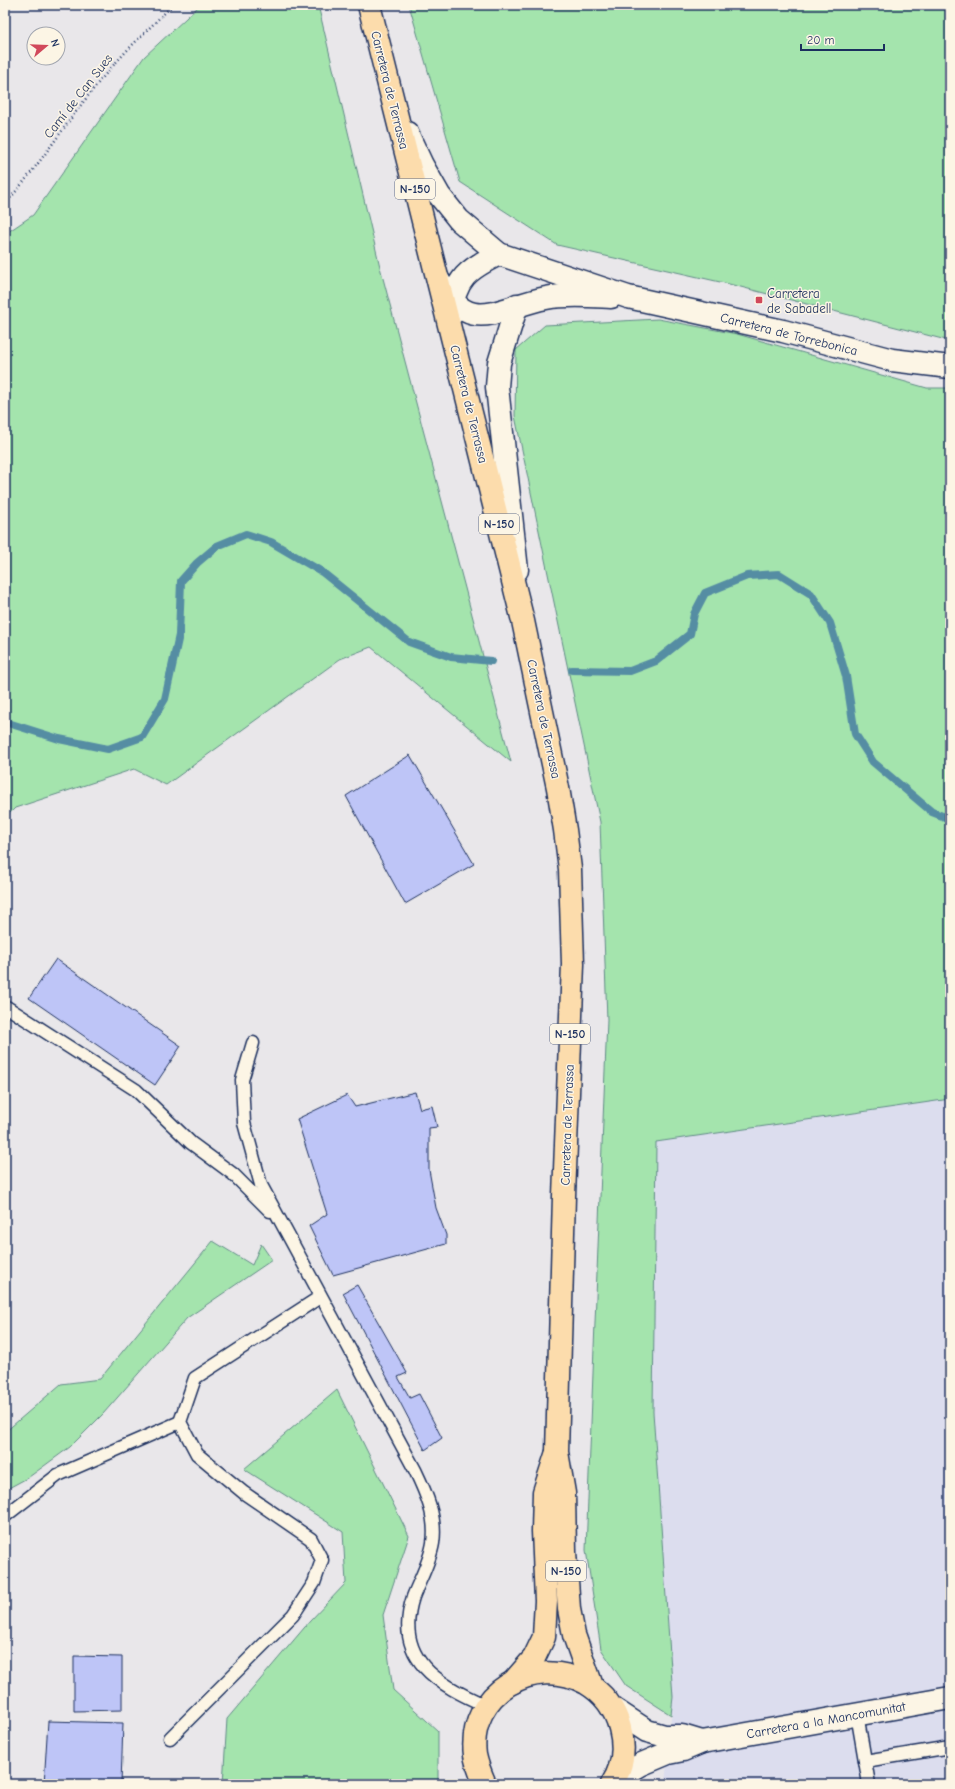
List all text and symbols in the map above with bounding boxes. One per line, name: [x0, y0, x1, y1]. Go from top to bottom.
north arrow: [26, 26, 66, 66]
scale bar: [801, 26, 884, 52]
street label: Carretera de Terrassa: [368, 29, 412, 151]
text: 20 m: [807, 33, 835, 47]
text: N: [48, 37, 62, 48]
street label: Camí de Can Sues: [41, 51, 115, 141]
road number: N-150: [395, 179, 435, 199]
place label: Carretera de Sabadell: [767, 286, 831, 316]
marker: Carretera de Sabadell: [754, 295, 764, 305]
street label: Carretera de Torrebonica: [719, 310, 859, 358]
street label: Carretera de Terrassa: [447, 343, 491, 465]
road number: N-150: [479, 514, 519, 534]
street label: Carretera de Terrassa: [524, 658, 564, 780]
road number: N-150: [550, 1024, 590, 1044]
street label: Carretera de Terrassa: [557, 1064, 577, 1186]
road number: N-150: [546, 1561, 586, 1581]
street label: Carretera a la Mancomunitat: [745, 1698, 908, 1741]

